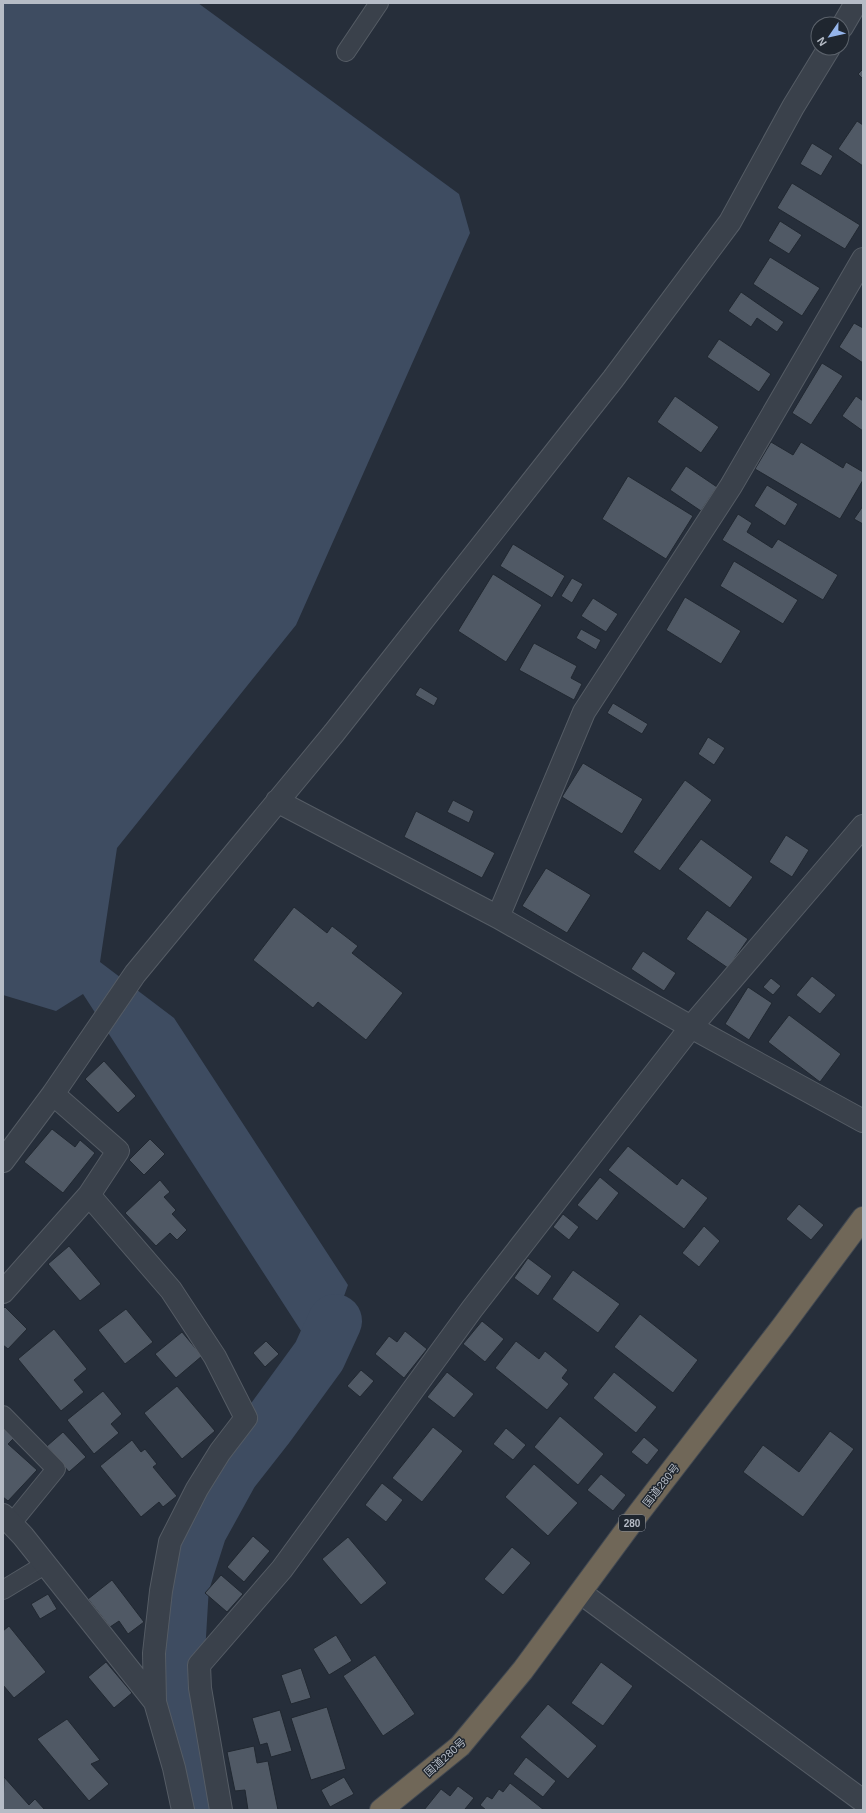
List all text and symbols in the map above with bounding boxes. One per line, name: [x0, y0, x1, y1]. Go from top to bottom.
north arrow: [810, 16, 850, 56]
text: N: [814, 35, 829, 48]
street label: 国道280号: [640, 1461, 682, 1509]
road number: 280: [619, 1515, 645, 1531]
street label: 国道280号: [422, 1735, 468, 1779]

